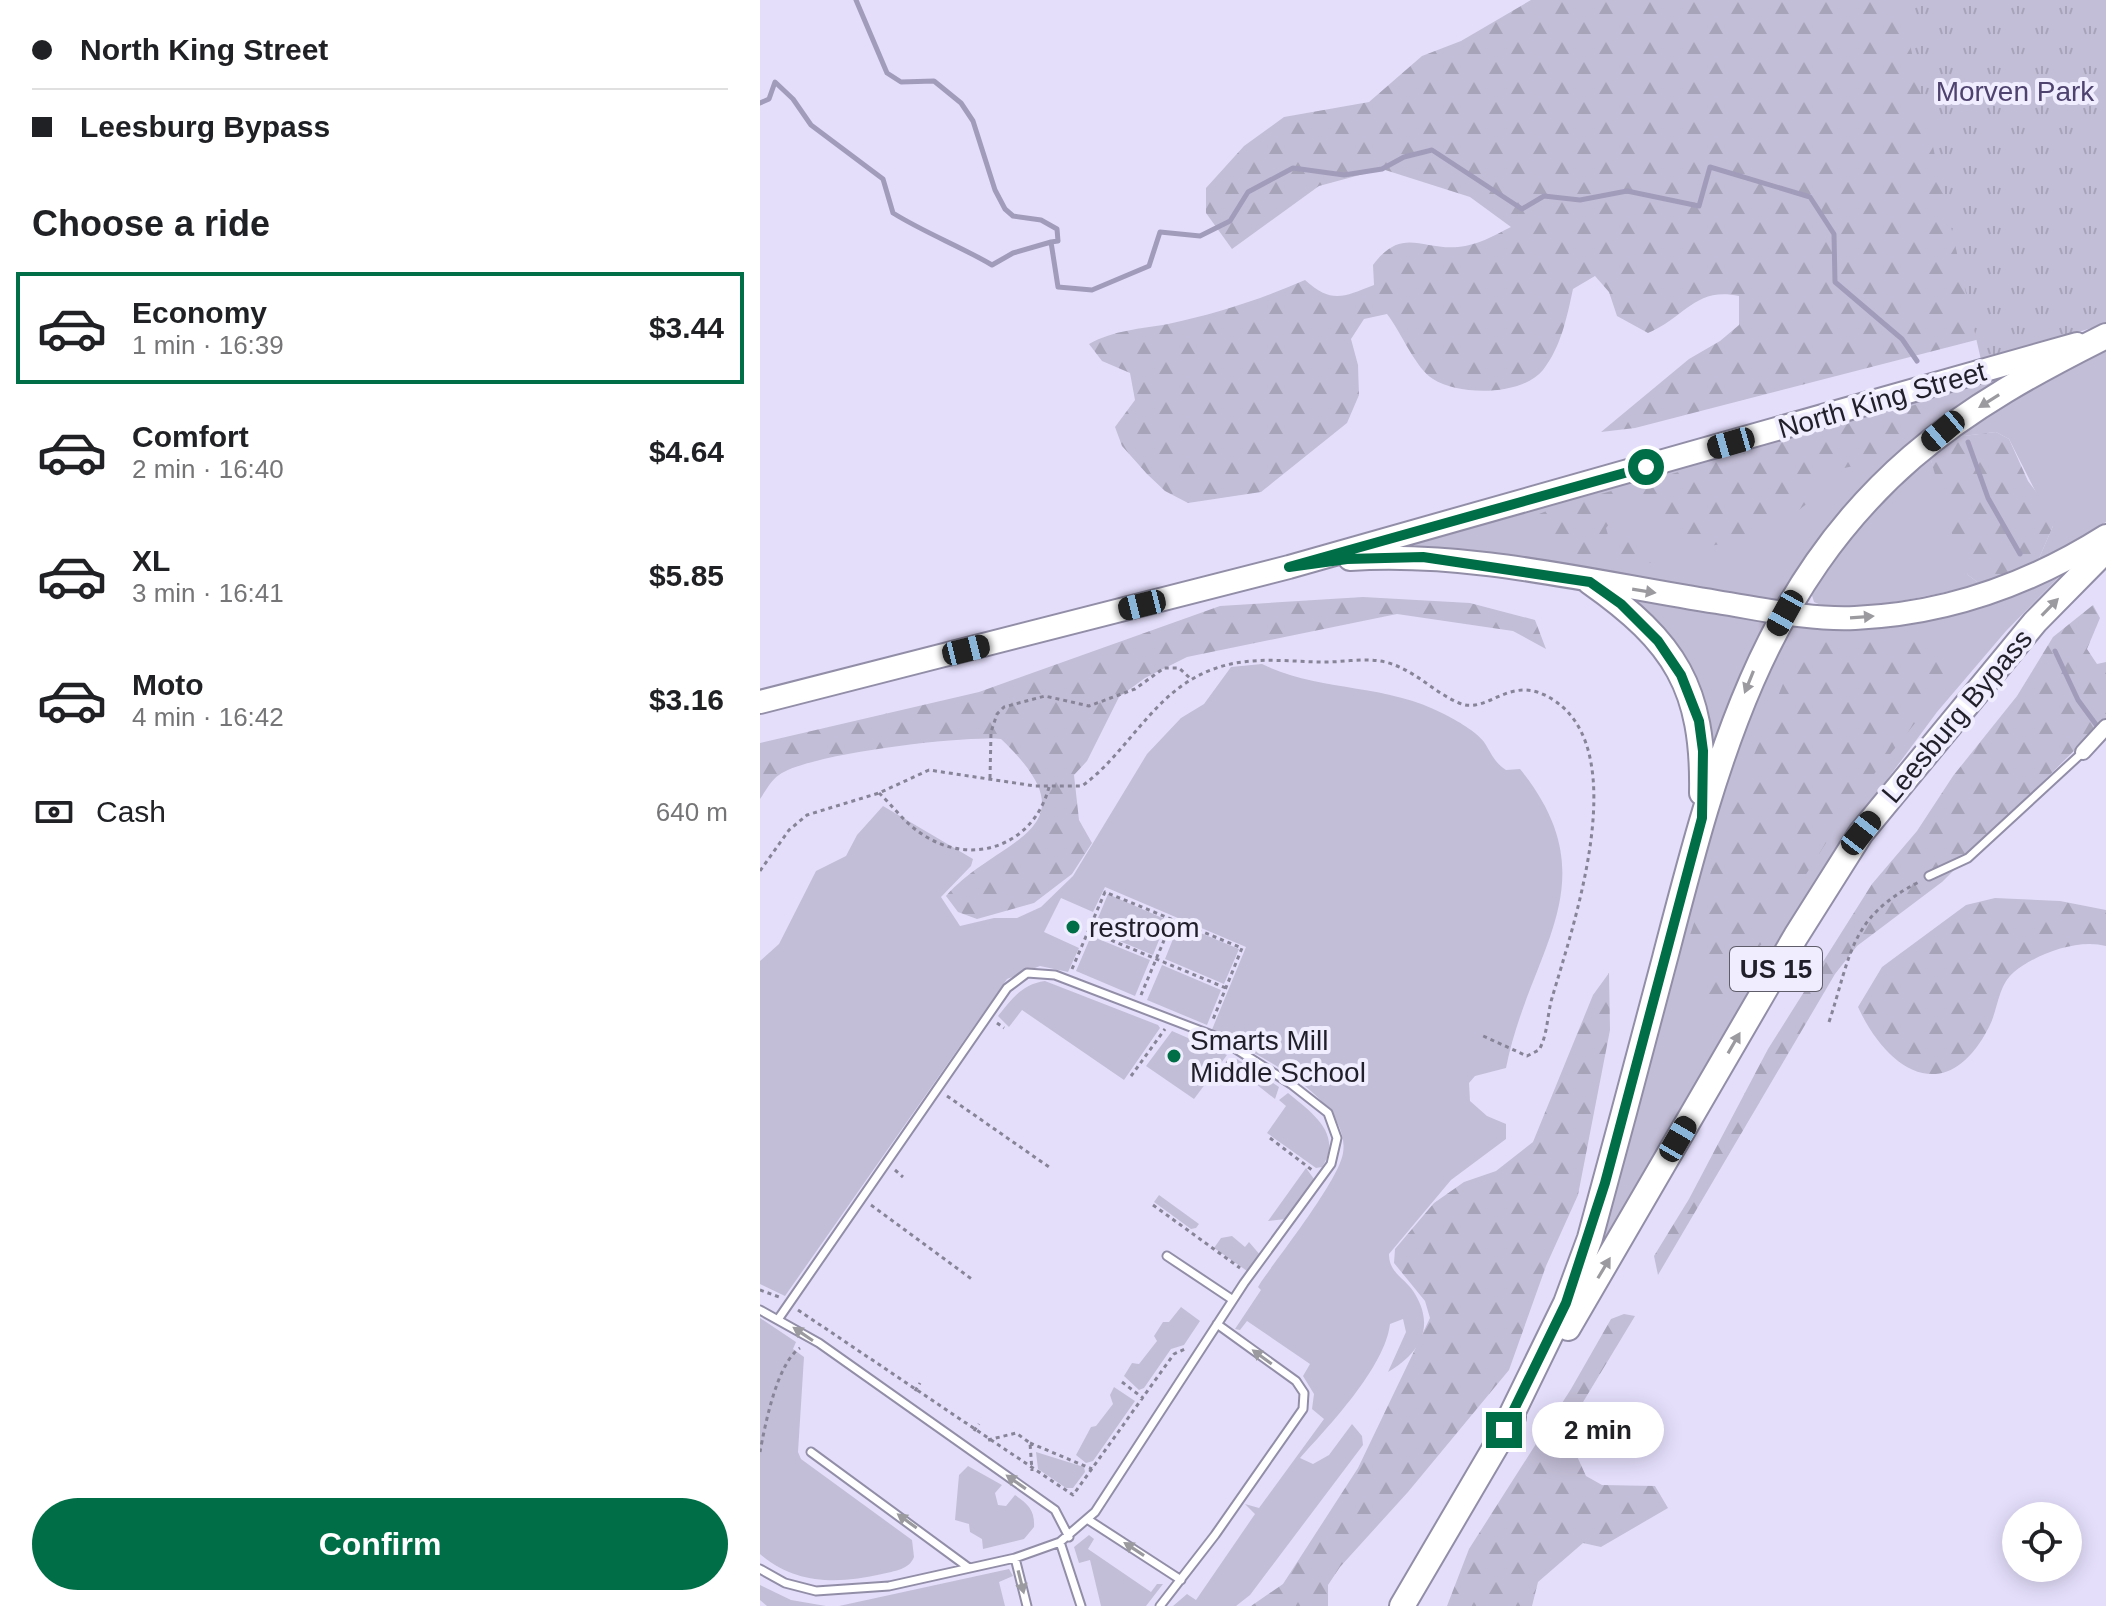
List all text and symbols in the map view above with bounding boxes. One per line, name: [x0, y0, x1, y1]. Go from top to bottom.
text: North King Street: [80, 33, 328, 66]
park label: Morven Park: [1936, 76, 2095, 107]
text: Leesburg Bypass: [80, 110, 330, 143]
text: Choose a ride: [32, 203, 270, 244]
icon: car: [36, 292, 108, 364]
text: Economy: [132, 296, 267, 329]
text: $3.44: [649, 311, 724, 344]
text: 1 min · 16:39: [132, 330, 284, 360]
street label: North King Street: [1774, 355, 1990, 445]
one-way arrow: [1978, 394, 1999, 409]
car: [1917, 406, 1969, 456]
icon: car: [36, 416, 108, 488]
text: Comfort: [132, 420, 249, 453]
car: [1705, 425, 1757, 461]
text: $4.64: [649, 435, 724, 468]
route start: [1628, 449, 1664, 485]
text: 2 min · 16:40: [132, 454, 284, 484]
icon: car: [36, 540, 108, 612]
text: XL: [132, 544, 170, 577]
text: $5.85: [649, 559, 724, 592]
text: 3 min · 16:41: [132, 578, 284, 608]
one-way arrow: [1632, 585, 1657, 597]
car: [1763, 586, 1807, 640]
car: [1116, 588, 1168, 622]
one-way arrow: [2040, 598, 2059, 617]
one-way arrow: [1850, 610, 1875, 623]
street label: Leesburg Bypass: [1876, 623, 2038, 809]
car: [940, 633, 992, 667]
icon: car: [36, 664, 108, 736]
text: Moto: [132, 668, 204, 701]
one-way arrow: [1742, 670, 1755, 694]
text: $3.16: [649, 683, 724, 716]
text: 4 min · 16:42: [132, 702, 284, 732]
icon: cash: [32, 790, 76, 834]
text: Cash: [96, 795, 166, 828]
text: 640 m: [656, 797, 728, 827]
car: [1837, 807, 1885, 859]
place label: restroom: [1089, 912, 1199, 943]
marker: restroom: [1064, 918, 1082, 936]
road number: US 15: [1730, 947, 1822, 991]
place label: Smarts Mill Middle School: [1190, 1025, 1366, 1088]
one-way arrow: [1726, 1032, 1740, 1054]
marker: Smarts Mill Middle School: [1165, 1047, 1183, 1065]
car: [1656, 1112, 1700, 1166]
one-way arrow: [1597, 1257, 1611, 1279]
one-way arrow: [792, 1326, 813, 1341]
one-way arrow: [1252, 1350, 1273, 1365]
callout: 2 min: [1532, 1402, 1664, 1458]
route end: [1486, 1412, 1522, 1448]
text: 2 min: [1564, 1415, 1632, 1445]
one-way arrow: [1005, 1475, 1026, 1490]
button: Confirm: [32, 1498, 728, 1590]
map controls: [2002, 1502, 2082, 1582]
button: locate: [2002, 1502, 2082, 1582]
one-way arrow: [897, 1513, 918, 1529]
one-way arrow: [1123, 1543, 1145, 1557]
one-way arrow: [1016, 1570, 1028, 1595]

